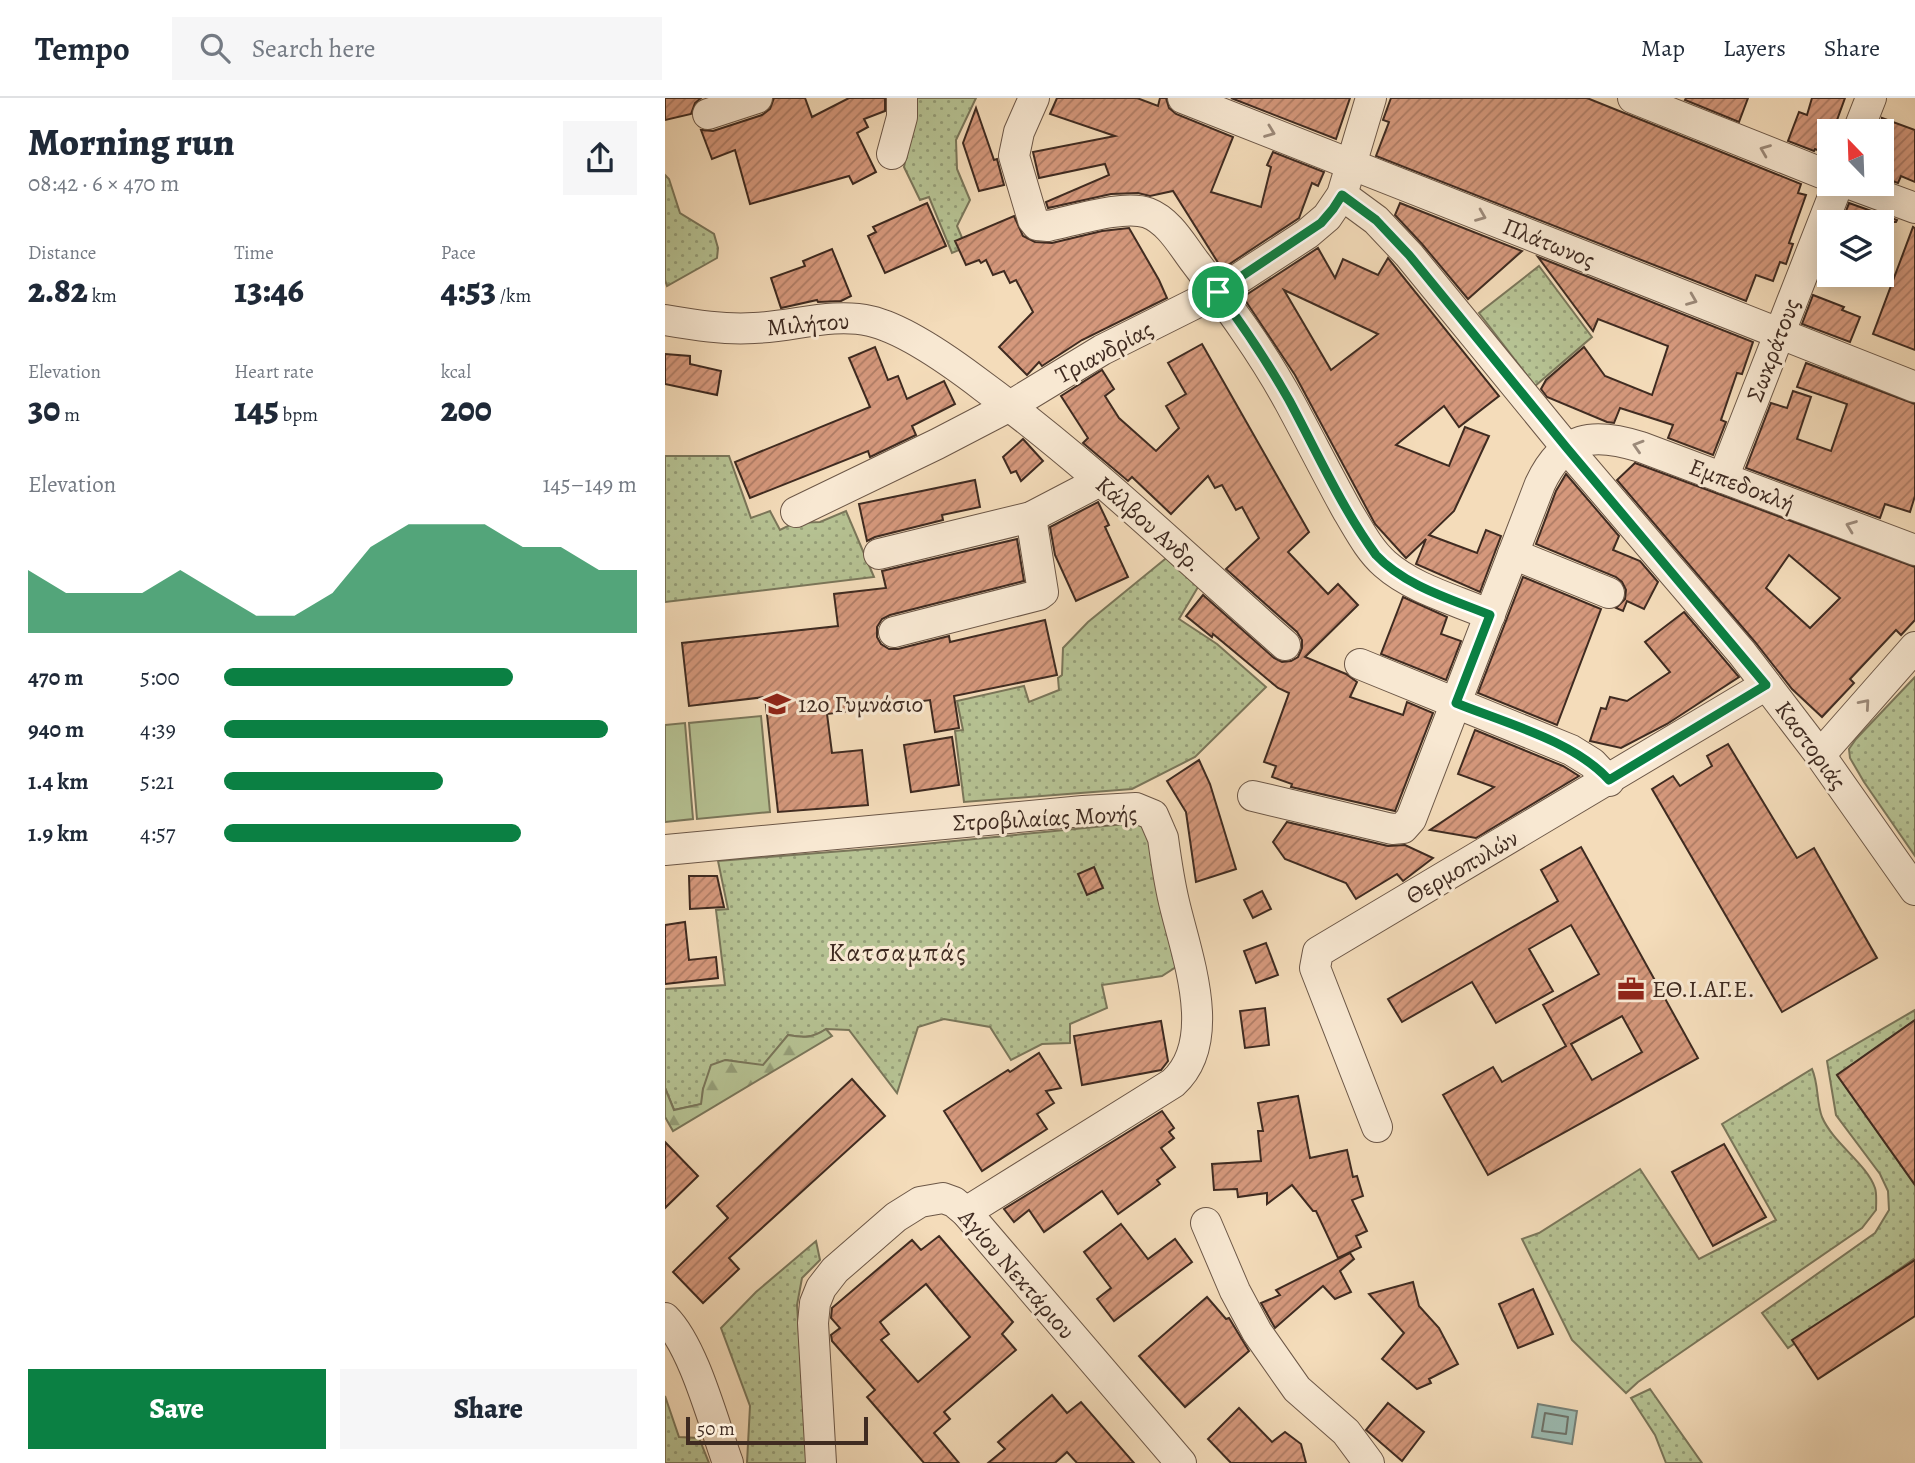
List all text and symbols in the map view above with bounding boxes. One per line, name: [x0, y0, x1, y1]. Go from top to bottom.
search box: [172, 17, 662, 80]
text: Tempo: [35, 26, 130, 71]
icon: search: [196, 29, 234, 67]
text: Search here: [252, 31, 375, 66]
text: Map: [1641, 32, 1685, 64]
text: Layers: [1723, 32, 1786, 64]
text: Share: [1824, 32, 1880, 64]
text: Morning run: [28, 116, 235, 168]
north arrow: [1817, 119, 1893, 196]
map controls: [1817, 119, 1894, 287]
button: share: [563, 121, 637, 195]
one-way arrow: [1263, 123, 1275, 137]
one-way arrow: [1760, 145, 1772, 159]
text: 08:42 · 6 × 470 m: [28, 168, 179, 199]
one-way arrow: [1475, 207, 1487, 221]
street label: Πλάτωνος: [1498, 210, 1600, 276]
button: layers: [1817, 210, 1894, 287]
text: Distance: [28, 240, 96, 266]
text: Time: [234, 240, 274, 266]
text: Pace: [441, 240, 476, 266]
pin: [1188, 262, 1248, 322]
text: 2.82: [28, 266, 88, 314]
text: 13:46: [234, 266, 304, 314]
text: 4:53: [441, 266, 496, 314]
icon: arrive: [1199, 273, 1237, 311]
text: km: [88, 283, 117, 309]
text: /km: [496, 283, 531, 309]
one-way arrow: [1686, 292, 1698, 306]
street label: Σωκράτους: [1739, 294, 1807, 406]
street label: Μιλήτου: [765, 304, 851, 344]
street label: Τριανδρίας: [1050, 313, 1158, 391]
text: Elevation: [28, 359, 101, 385]
text: Heart rate: [234, 359, 314, 385]
text: kcal: [441, 359, 471, 385]
text: 30: [28, 385, 60, 433]
text: 145: [234, 385, 279, 433]
text: 200: [441, 385, 492, 433]
text: m: [60, 402, 80, 428]
text: bpm: [279, 402, 318, 428]
one-way arrow: [1632, 440, 1644, 455]
street label: Εμπεδοκλή: [1685, 450, 1799, 520]
text: Elevation: [28, 469, 116, 500]
text: 145–149 m: [542, 469, 637, 500]
street label: Κάλβου Ανδρ.: [1089, 469, 1209, 579]
one-way arrow: [1846, 520, 1858, 534]
text: 470 m: [28, 662, 83, 693]
text: 5:00: [140, 662, 180, 693]
place label: 12o Γυμνάσιο: [798, 688, 923, 720]
school or university icon: 12o Γυμνάσιο: [762, 689, 792, 719]
street label: Καστοριάς: [1768, 694, 1854, 796]
one-way arrow: [1857, 699, 1869, 712]
text: 940 m: [28, 714, 84, 745]
text: 4:39: [140, 714, 176, 745]
text: 1.4 km: [28, 766, 89, 797]
text: 5:21: [140, 766, 174, 797]
street label: Στροβιλαίας Μονής: [952, 797, 1138, 839]
text: 1.9 km: [28, 818, 88, 849]
text: 4:57: [140, 818, 175, 849]
street label: Θερμοπυλών: [1400, 822, 1524, 912]
district label: Κατσαμπάς: [828, 935, 968, 970]
place label: ΕΘ.Ι.ΑΓ.Ε.: [1652, 973, 1755, 1005]
office icon: ΕΘ.Ι.ΑΓ.Ε.: [1616, 974, 1646, 1004]
street label: Αγίου Νεκτάριου: [951, 1201, 1083, 1346]
button: Save: [28, 1369, 326, 1449]
button: Share: [340, 1369, 637, 1449]
scale bar: [686, 1414, 868, 1446]
text: 50 m: [697, 1416, 735, 1442]

